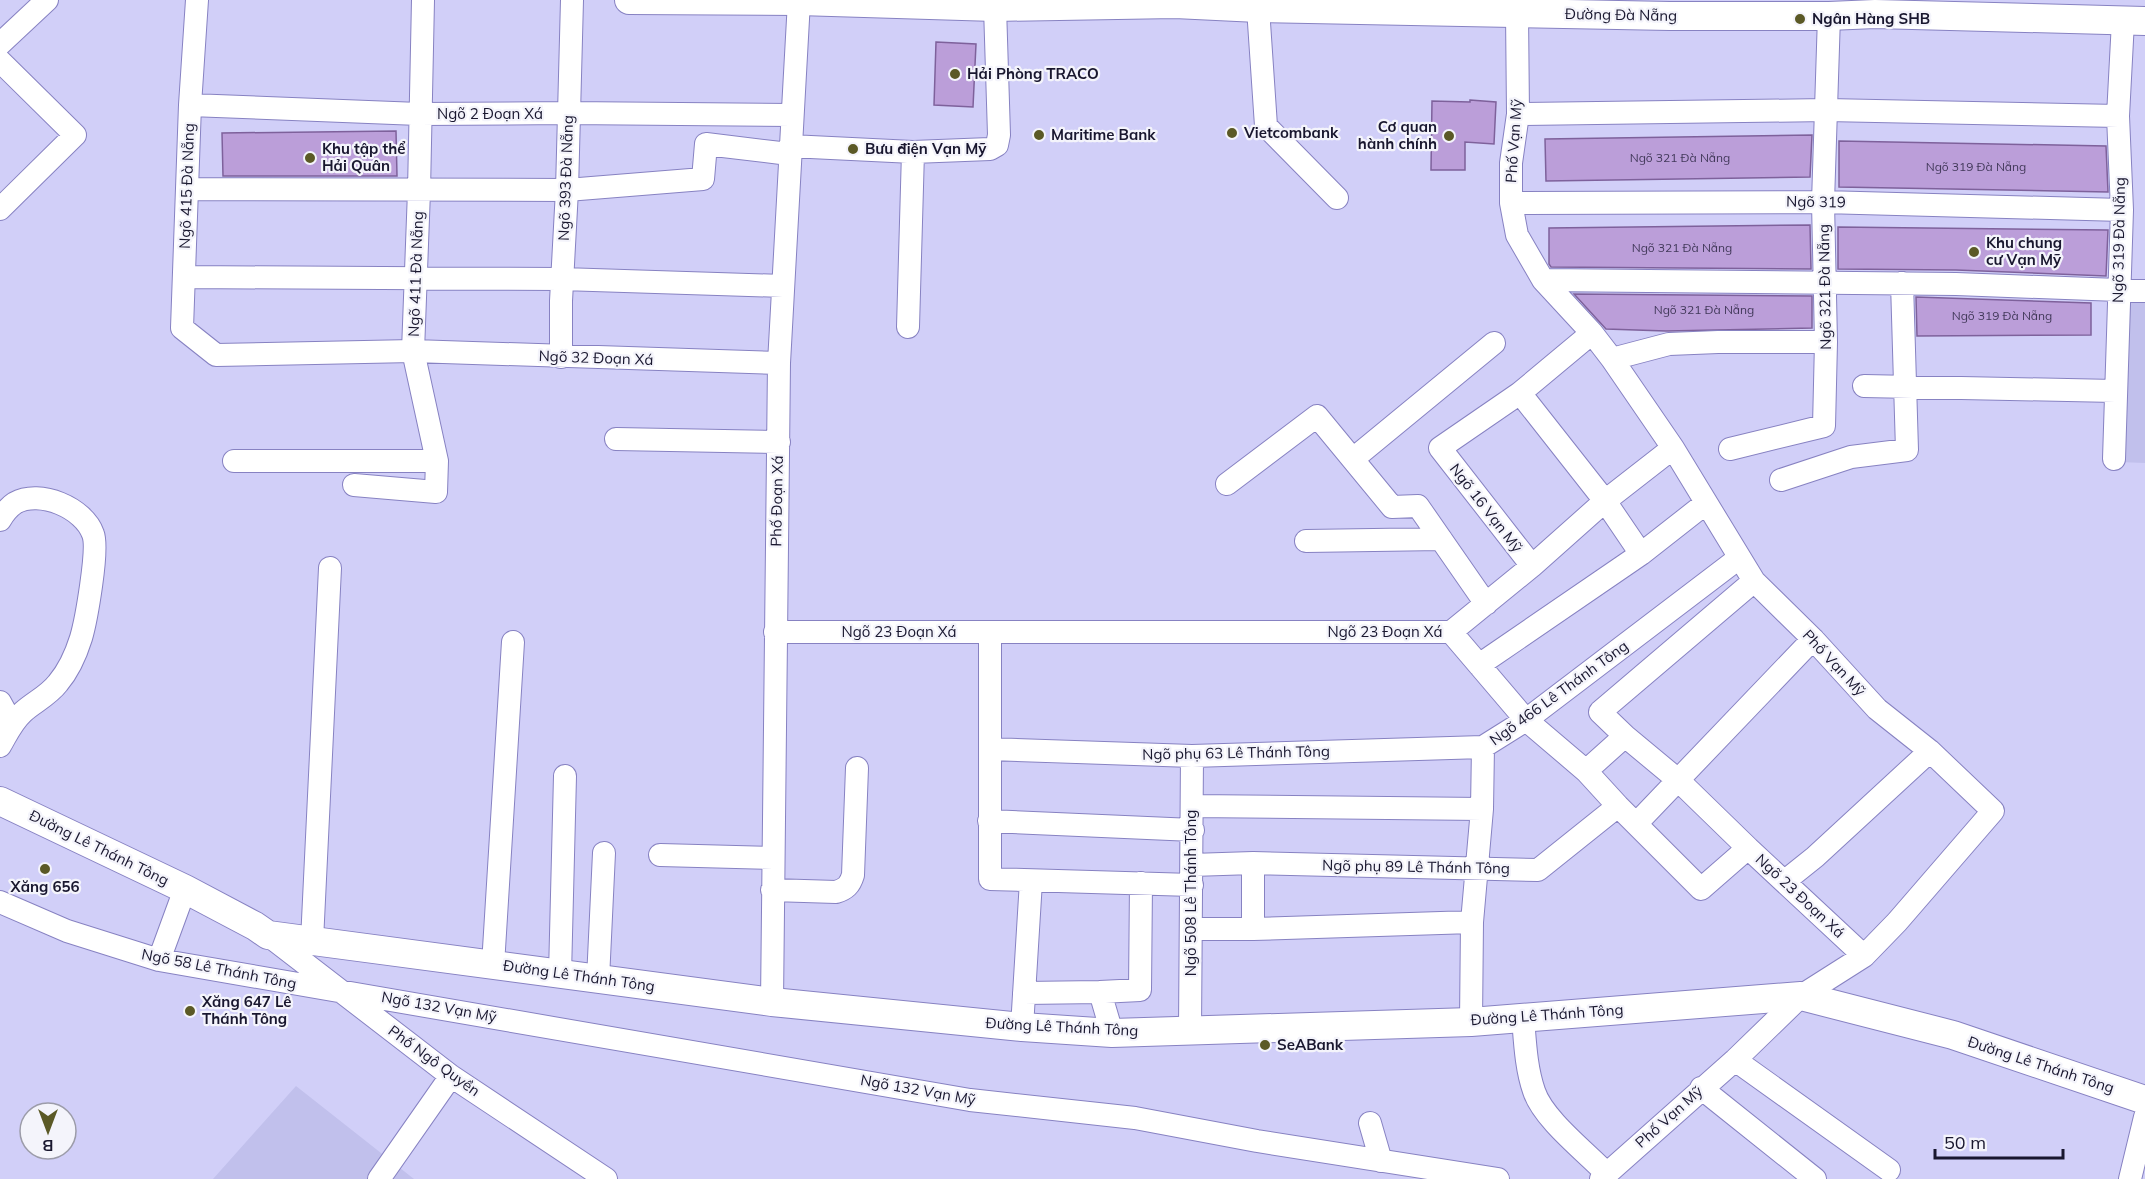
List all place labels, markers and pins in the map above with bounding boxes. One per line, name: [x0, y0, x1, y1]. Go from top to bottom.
place label: Ngân Hàng SHB: [1812, 9, 1930, 28]
marker: Ngân Hàng SHB: [1793, 12, 1807, 26]
place label: Hải Phòng TRACO: [967, 64, 1099, 83]
marker: Hải Phòng TRACO: [948, 67, 962, 81]
place label: Cơ quan hành chính: [1358, 117, 1437, 153]
place label: Vietcombank: [1243, 123, 1339, 142]
place label: Maritime Bank: [1051, 125, 1156, 144]
marker: Vietcombank: [1225, 126, 1239, 140]
marker: Maritime Bank: [1032, 128, 1046, 142]
marker: Cơ quan hành chính: [1442, 129, 1456, 143]
place label: Khu tập thể Hải Quân: [322, 139, 405, 175]
place label: Bưu điện Vạn Mỹ: [865, 139, 987, 158]
marker: Bưu điện Vạn Mỹ: [846, 142, 860, 156]
marker: Khu tập thể Hải Quân: [303, 151, 317, 165]
place label: Khu chung cư Vạn Mỹ: [1986, 233, 2062, 269]
marker: Khu chung cư Vạn Mỹ: [1967, 245, 1981, 259]
marker: Xăng 656: [38, 862, 52, 876]
place label: Xăng 656: [10, 877, 79, 896]
place label: Xăng 647 Lê Thánh Tông: [201, 992, 292, 1028]
marker: Xăng 647 Lê Thánh Tông: [183, 1004, 197, 1018]
place label: SeABank: [1277, 1035, 1344, 1054]
marker: SeABank: [1258, 1038, 1272, 1052]

